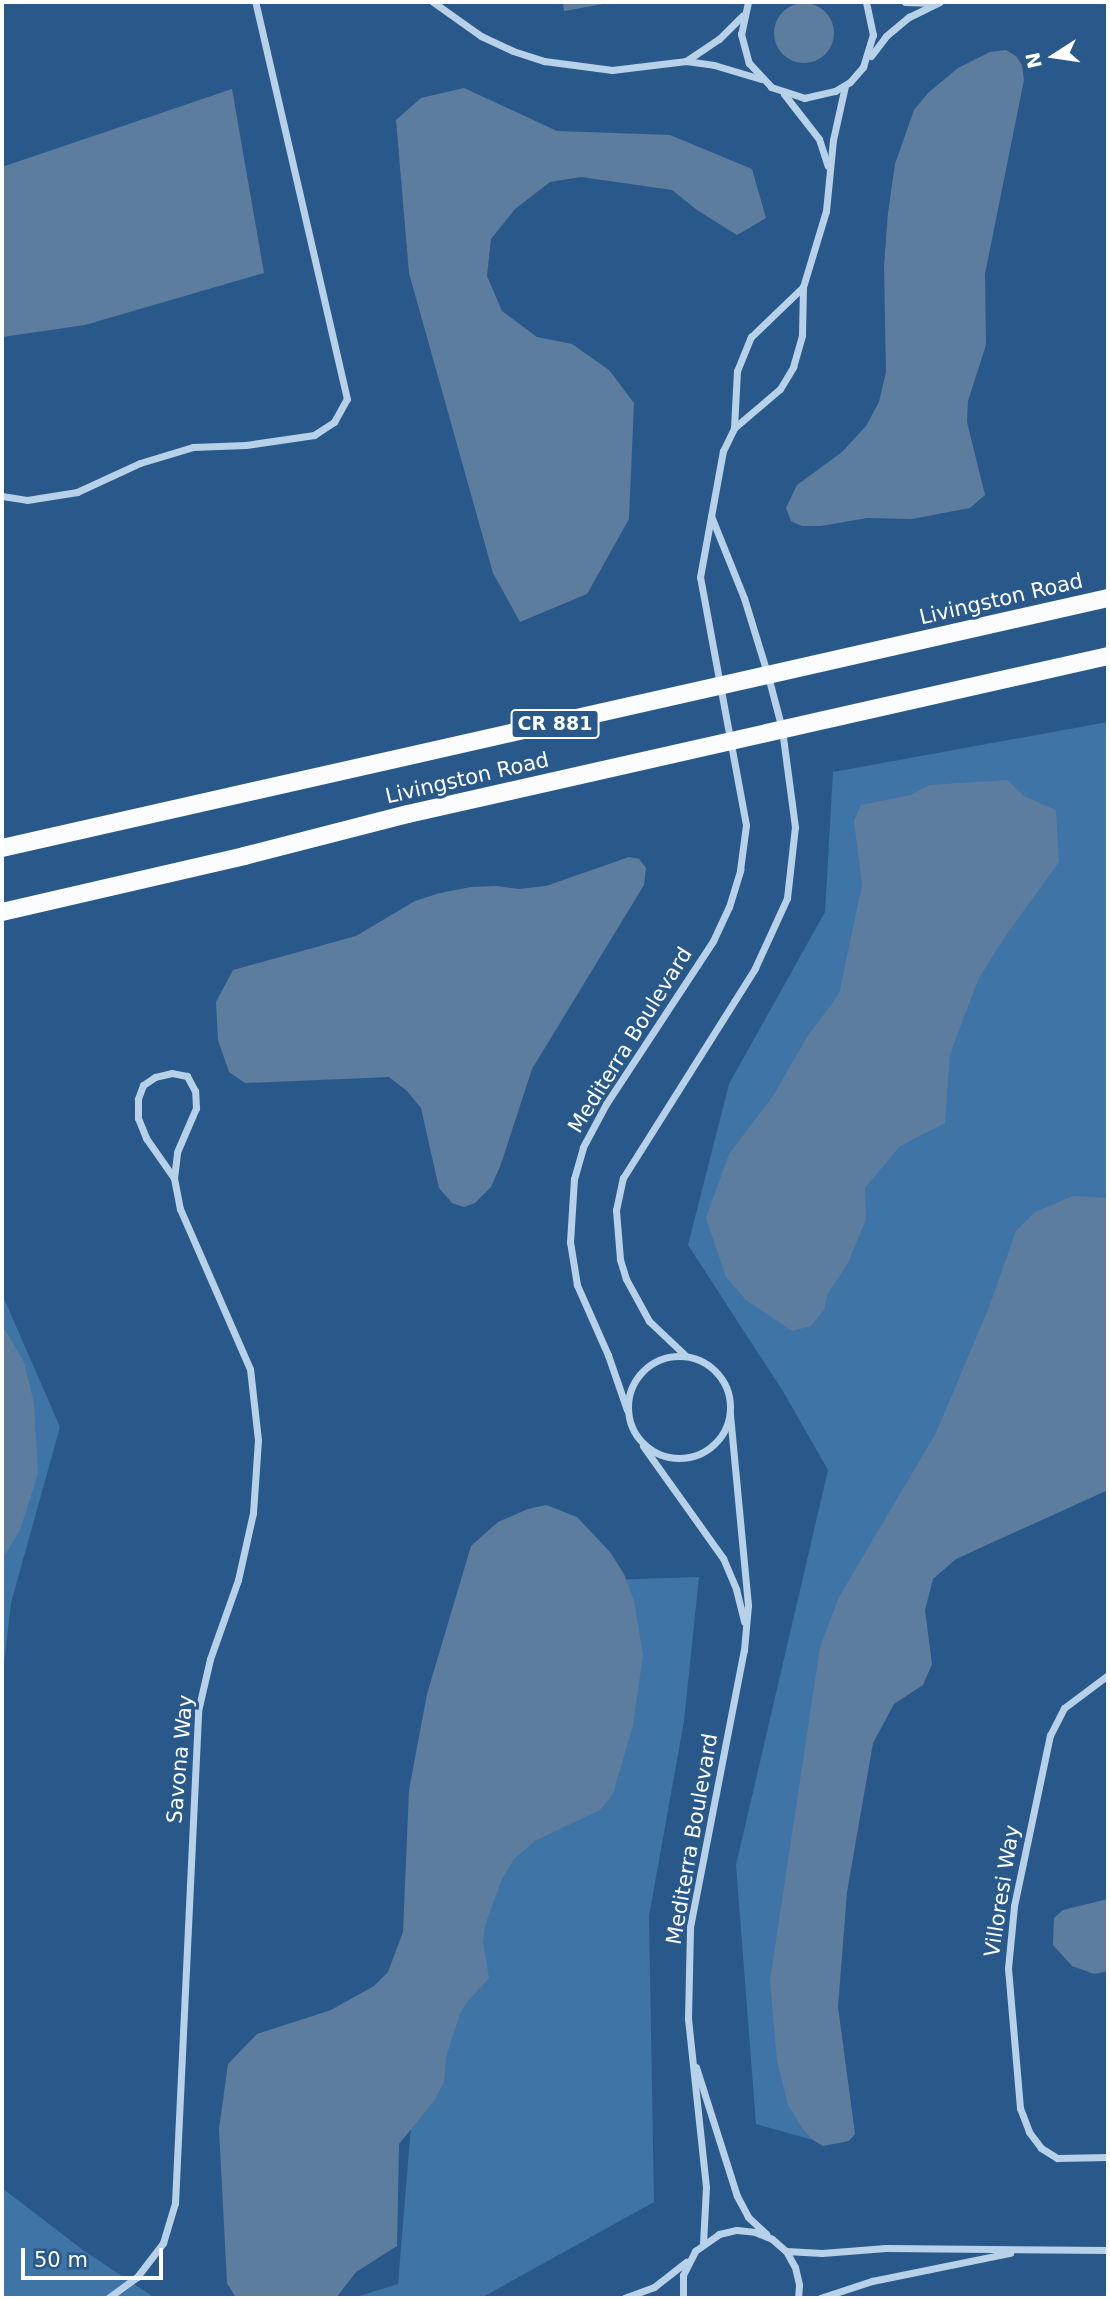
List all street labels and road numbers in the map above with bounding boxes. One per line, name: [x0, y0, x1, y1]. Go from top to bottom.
street label: Livingston Road: [917, 568, 1085, 630]
road number: CR 881: [510, 708, 600, 740]
street label: Livingston Road: [383, 747, 551, 809]
street label: Mediterra Boulevard: [563, 943, 697, 1137]
street label: Savona Way: [162, 1694, 198, 1824]
street label: Mediterra Boulevard: [661, 1731, 723, 1947]
street label: Villoresi Way: [979, 1823, 1025, 1959]

